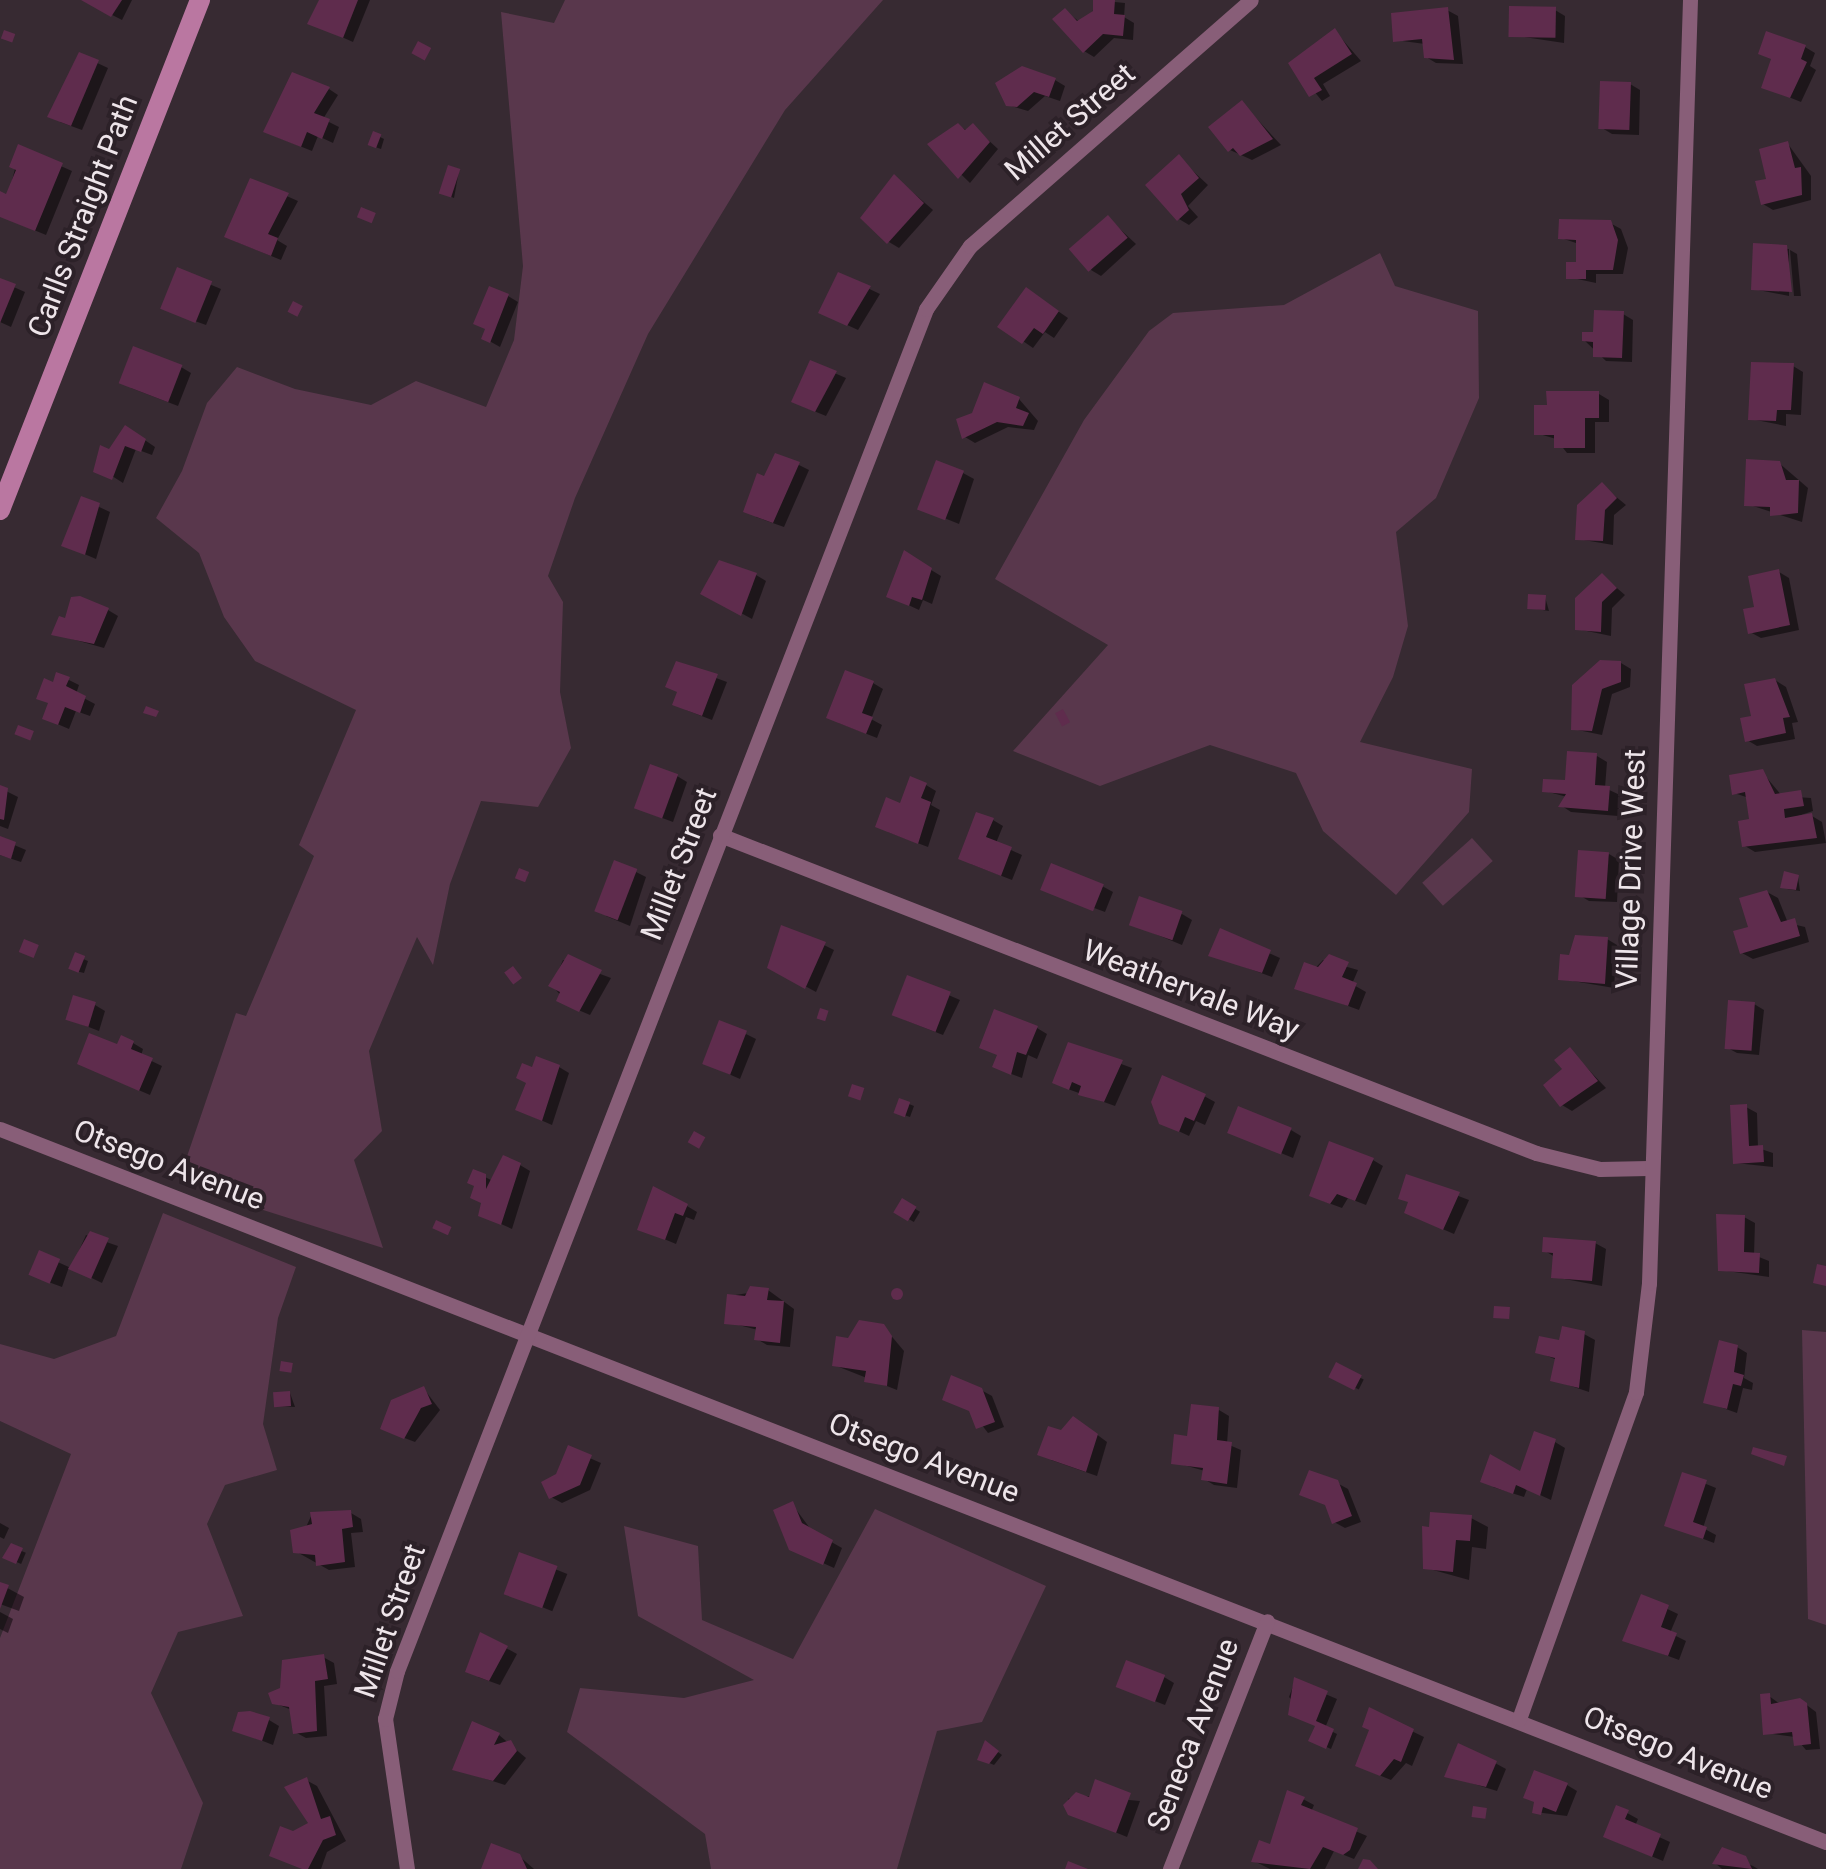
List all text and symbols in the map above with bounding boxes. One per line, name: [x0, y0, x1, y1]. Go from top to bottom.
street label: Millet Street: [998, 56, 1142, 188]
street label: Carlls Straight Path: [20, 90, 146, 342]
street label: Village Drive West: [1609, 749, 1653, 989]
street label: Millet Street: [633, 783, 725, 945]
street label: Weathervale Way: [1078, 932, 1304, 1048]
street label: Otsego Avenue: [69, 1112, 269, 1218]
street label: Otsego Avenue: [824, 1405, 1024, 1511]
street label: Millet Street: [347, 1539, 433, 1703]
street label: Seneca Avenue: [1140, 1633, 1246, 1837]
street label: Otsego Avenue: [1578, 1699, 1778, 1807]

